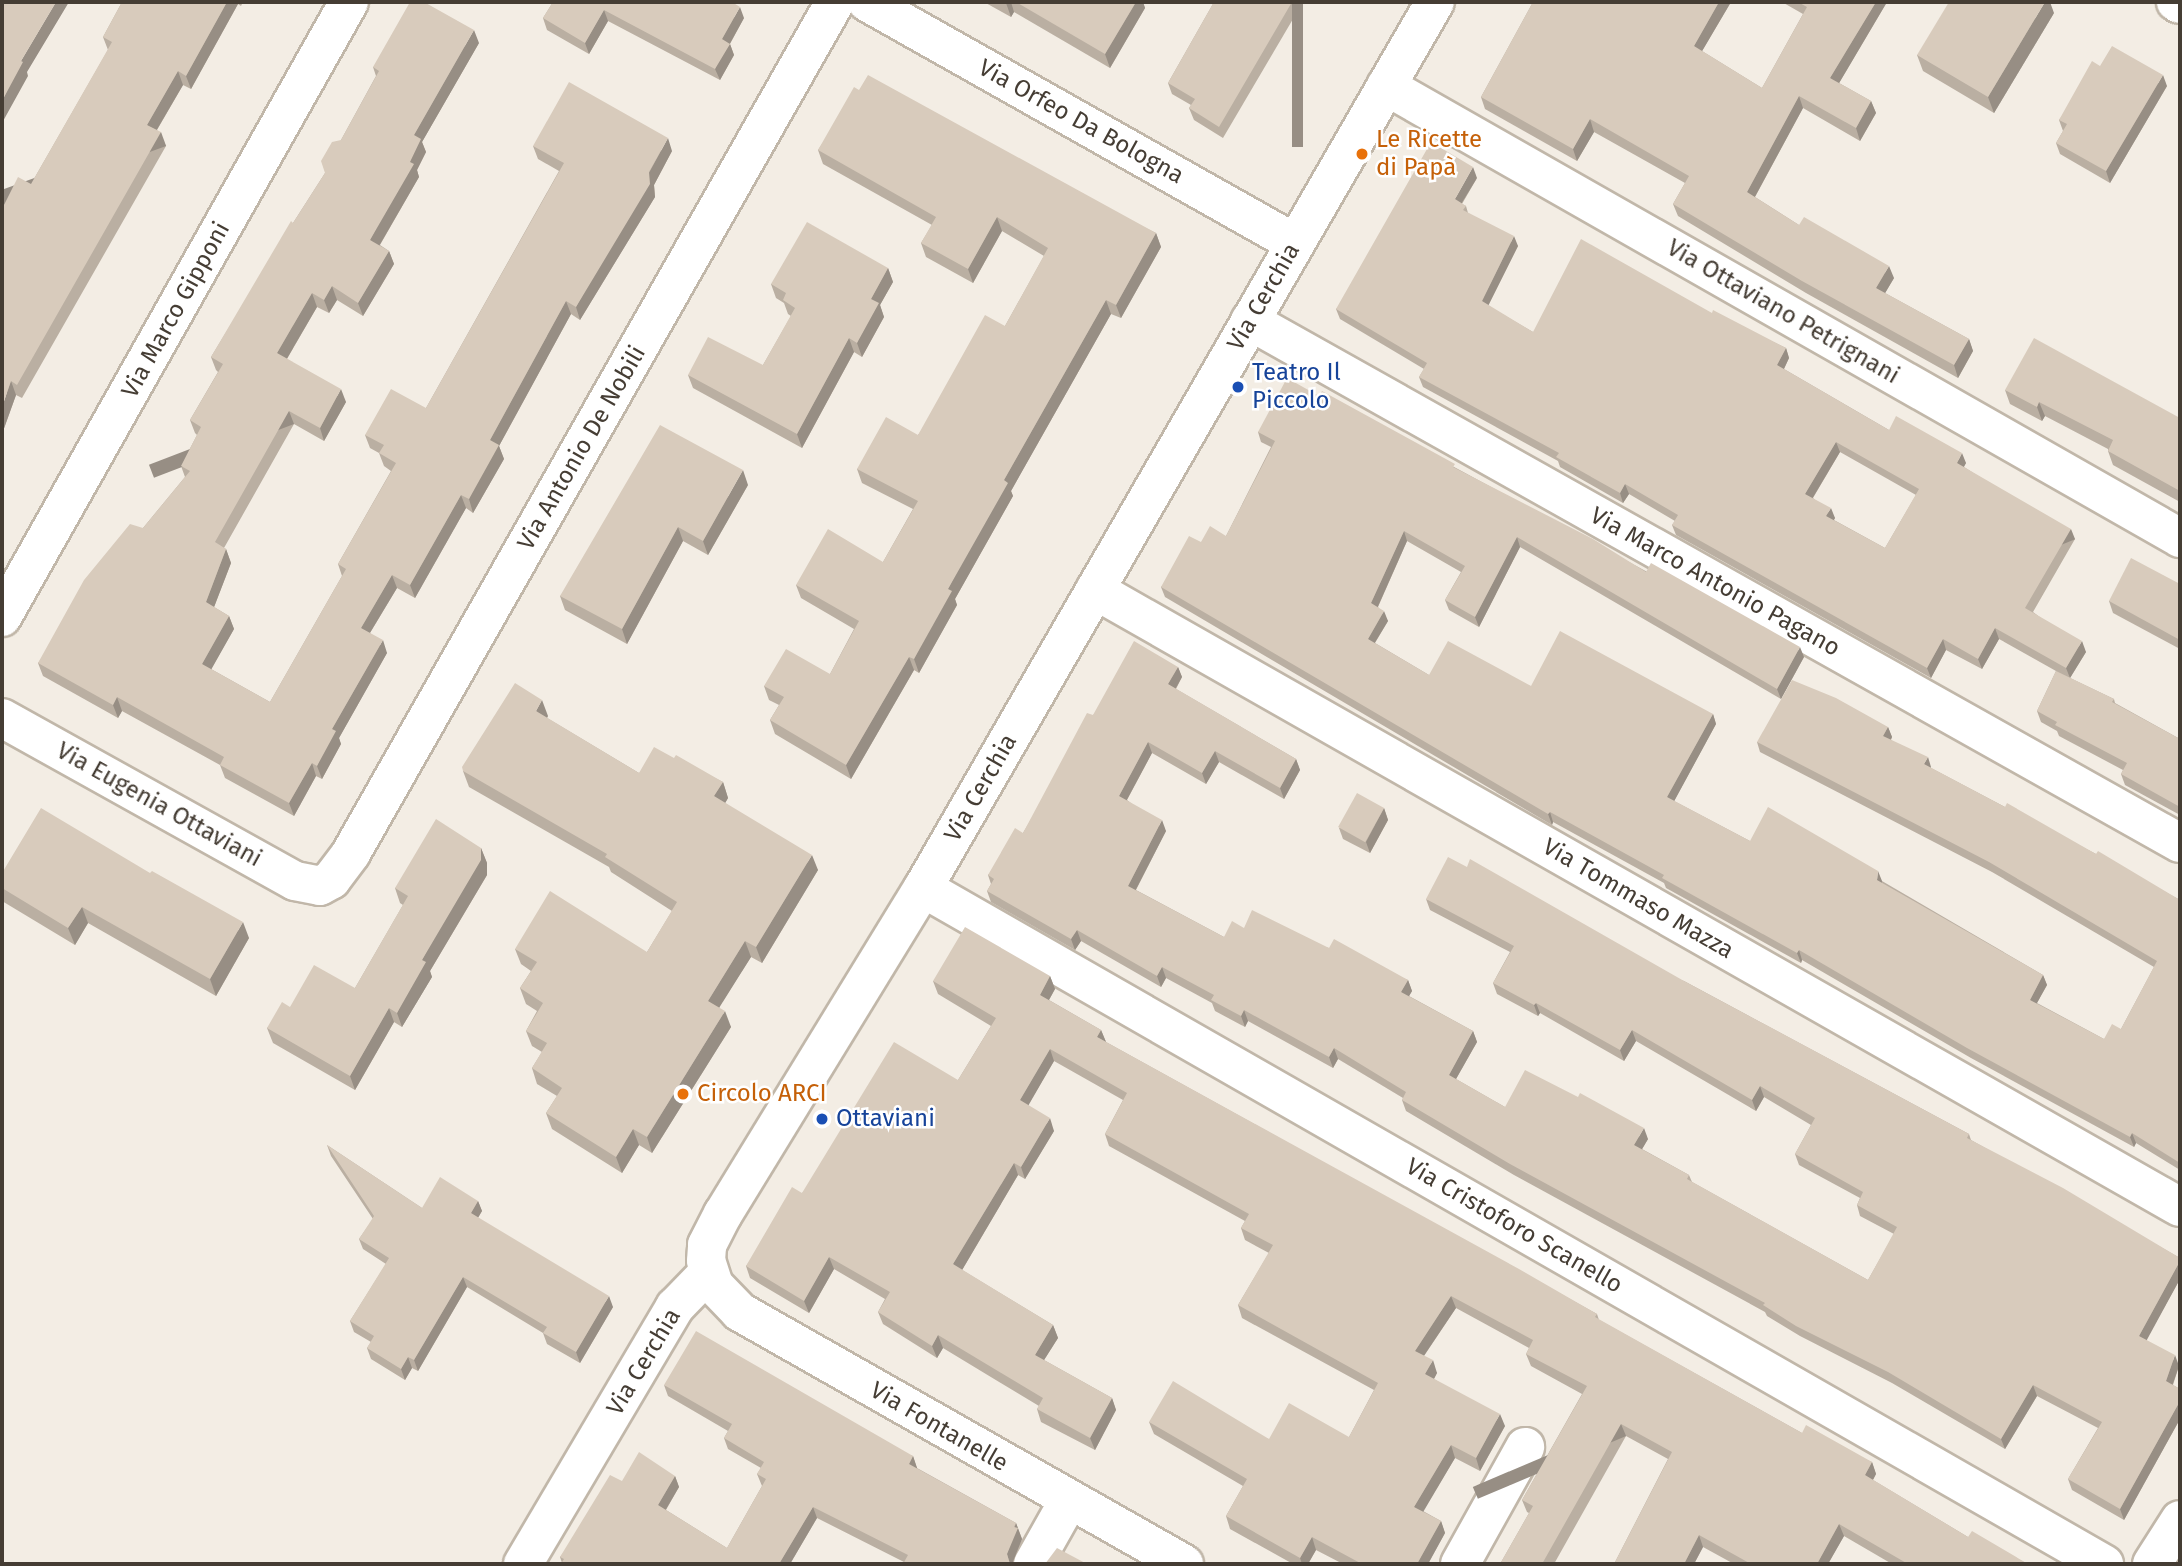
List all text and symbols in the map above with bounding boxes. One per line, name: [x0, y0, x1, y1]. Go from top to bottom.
street label: Via Orfeo Da Bologna: [973, 54, 1189, 190]
place label: Le Ricette di Papà: [1376, 126, 1482, 182]
marker: Le Ricette di Papà: [1354, 146, 1370, 162]
street label: Via Marco Gipponi: [116, 217, 236, 403]
street label: Via Ottaviano Petrignani: [1662, 234, 1904, 390]
street label: Via Cerchia: [1222, 238, 1306, 356]
street label: Via Antonio De Nobili: [512, 341, 652, 555]
place label: Teatro Il Piccolo: [1252, 359, 1341, 415]
marker: Teatro Il Piccolo: [1230, 379, 1246, 395]
street label: Via Marco Antonio Pagano: [1585, 501, 1845, 663]
street label: Via Cerchia: [939, 729, 1023, 847]
street label: Via Eugenia Ottaviani: [51, 737, 267, 873]
street label: Via Tommaso Mazza: [1537, 833, 1739, 965]
place label: Circolo ARCI: [697, 1080, 827, 1108]
marker: Circolo ARCI: [675, 1086, 691, 1102]
place label: Ottaviani: [836, 1105, 935, 1133]
marker: Ottaviani: [814, 1111, 830, 1127]
street label: Via Cristoforo Scanello: [1401, 1152, 1627, 1300]
street label: Via Cerchia: [601, 1303, 687, 1421]
street label: Via Fontanelle: [865, 1376, 1013, 1478]

